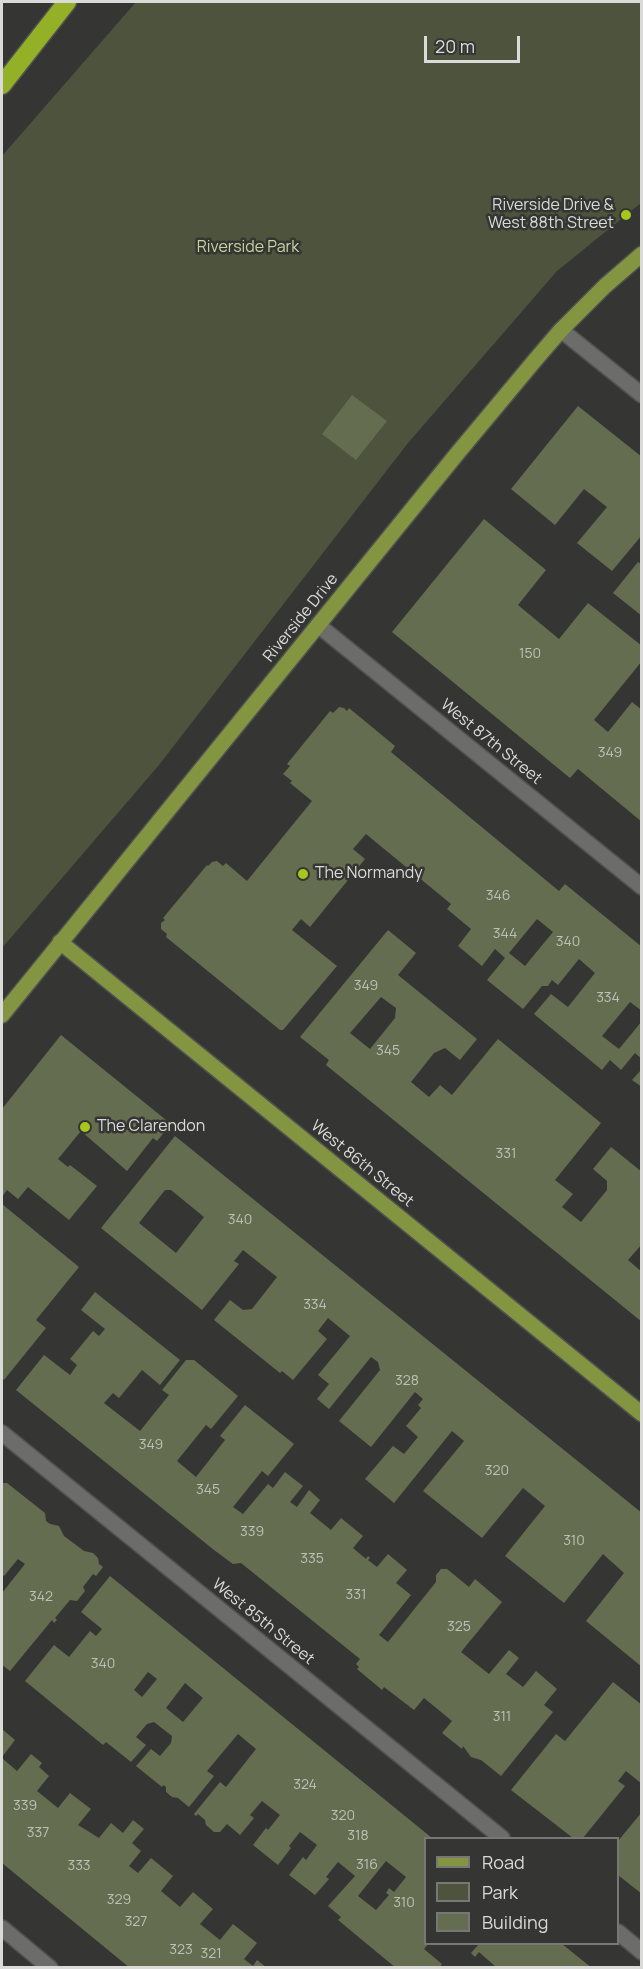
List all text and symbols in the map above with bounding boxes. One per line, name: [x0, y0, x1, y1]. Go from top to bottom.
scale bar: [427, 24, 523, 62]
text: 20 m: [435, 34, 475, 58]
place label: Riverside Drive & West 88th Street: [488, 196, 614, 234]
marker: Riverside Drive & West 88th Street: [619, 208, 633, 222]
park label: Riverside Park: [197, 238, 299, 258]
street label: Riverside Drive: [260, 570, 342, 666]
house number: 150: [519, 646, 541, 662]
street label: West 87th Street: [436, 695, 546, 789]
house number: 349: [598, 745, 622, 761]
place label: The Normandy: [315, 864, 423, 884]
marker: The Normandy: [296, 867, 310, 881]
house number: 346: [486, 888, 510, 904]
house number: 344: [493, 926, 517, 942]
house number: 340: [556, 934, 580, 950]
house number: 349: [354, 978, 378, 994]
house number: 334: [596, 990, 620, 1006]
house number: 345: [376, 1043, 400, 1059]
place label: The Clarendon: [97, 1117, 205, 1137]
street label: West 86th Street: [307, 1117, 417, 1211]
marker: The Clarendon: [78, 1120, 92, 1134]
house number: 331: [496, 1146, 516, 1162]
house number: 340: [228, 1212, 252, 1228]
house number: 334: [303, 1297, 327, 1313]
house number: 328: [395, 1373, 419, 1389]
house number: 349: [139, 1437, 163, 1453]
house number: 320: [485, 1463, 509, 1479]
house number: 345: [196, 1482, 220, 1498]
house number: 339: [240, 1524, 264, 1540]
house number: 310: [563, 1533, 585, 1549]
house number: 335: [300, 1551, 324, 1567]
street label: West 85th Street: [208, 1575, 318, 1669]
house number: 331: [346, 1587, 366, 1603]
house number: 342: [29, 1589, 53, 1605]
house number: 325: [447, 1619, 471, 1635]
house number: 340: [91, 1656, 115, 1672]
house number: 311: [493, 1709, 511, 1725]
house number: 324: [293, 1777, 317, 1793]
house number: 339: [13, 1798, 37, 1814]
house number: 320: [331, 1808, 355, 1824]
house number: 337: [27, 1825, 49, 1841]
house number: 318: [347, 1828, 369, 1844]
legend: [424, 1837, 619, 1945]
text: Road: [482, 1850, 525, 1874]
house number: 316: [356, 1857, 378, 1873]
house number: 333: [67, 1858, 91, 1874]
text: Park: [482, 1880, 518, 1904]
house number: 329: [107, 1892, 131, 1908]
house number: 310: [393, 1895, 415, 1911]
text: Building: [482, 1910, 548, 1934]
house number: 327: [125, 1914, 147, 1930]
house number: 323: [169, 1942, 193, 1958]
house number: 321: [200, 1946, 222, 1962]

